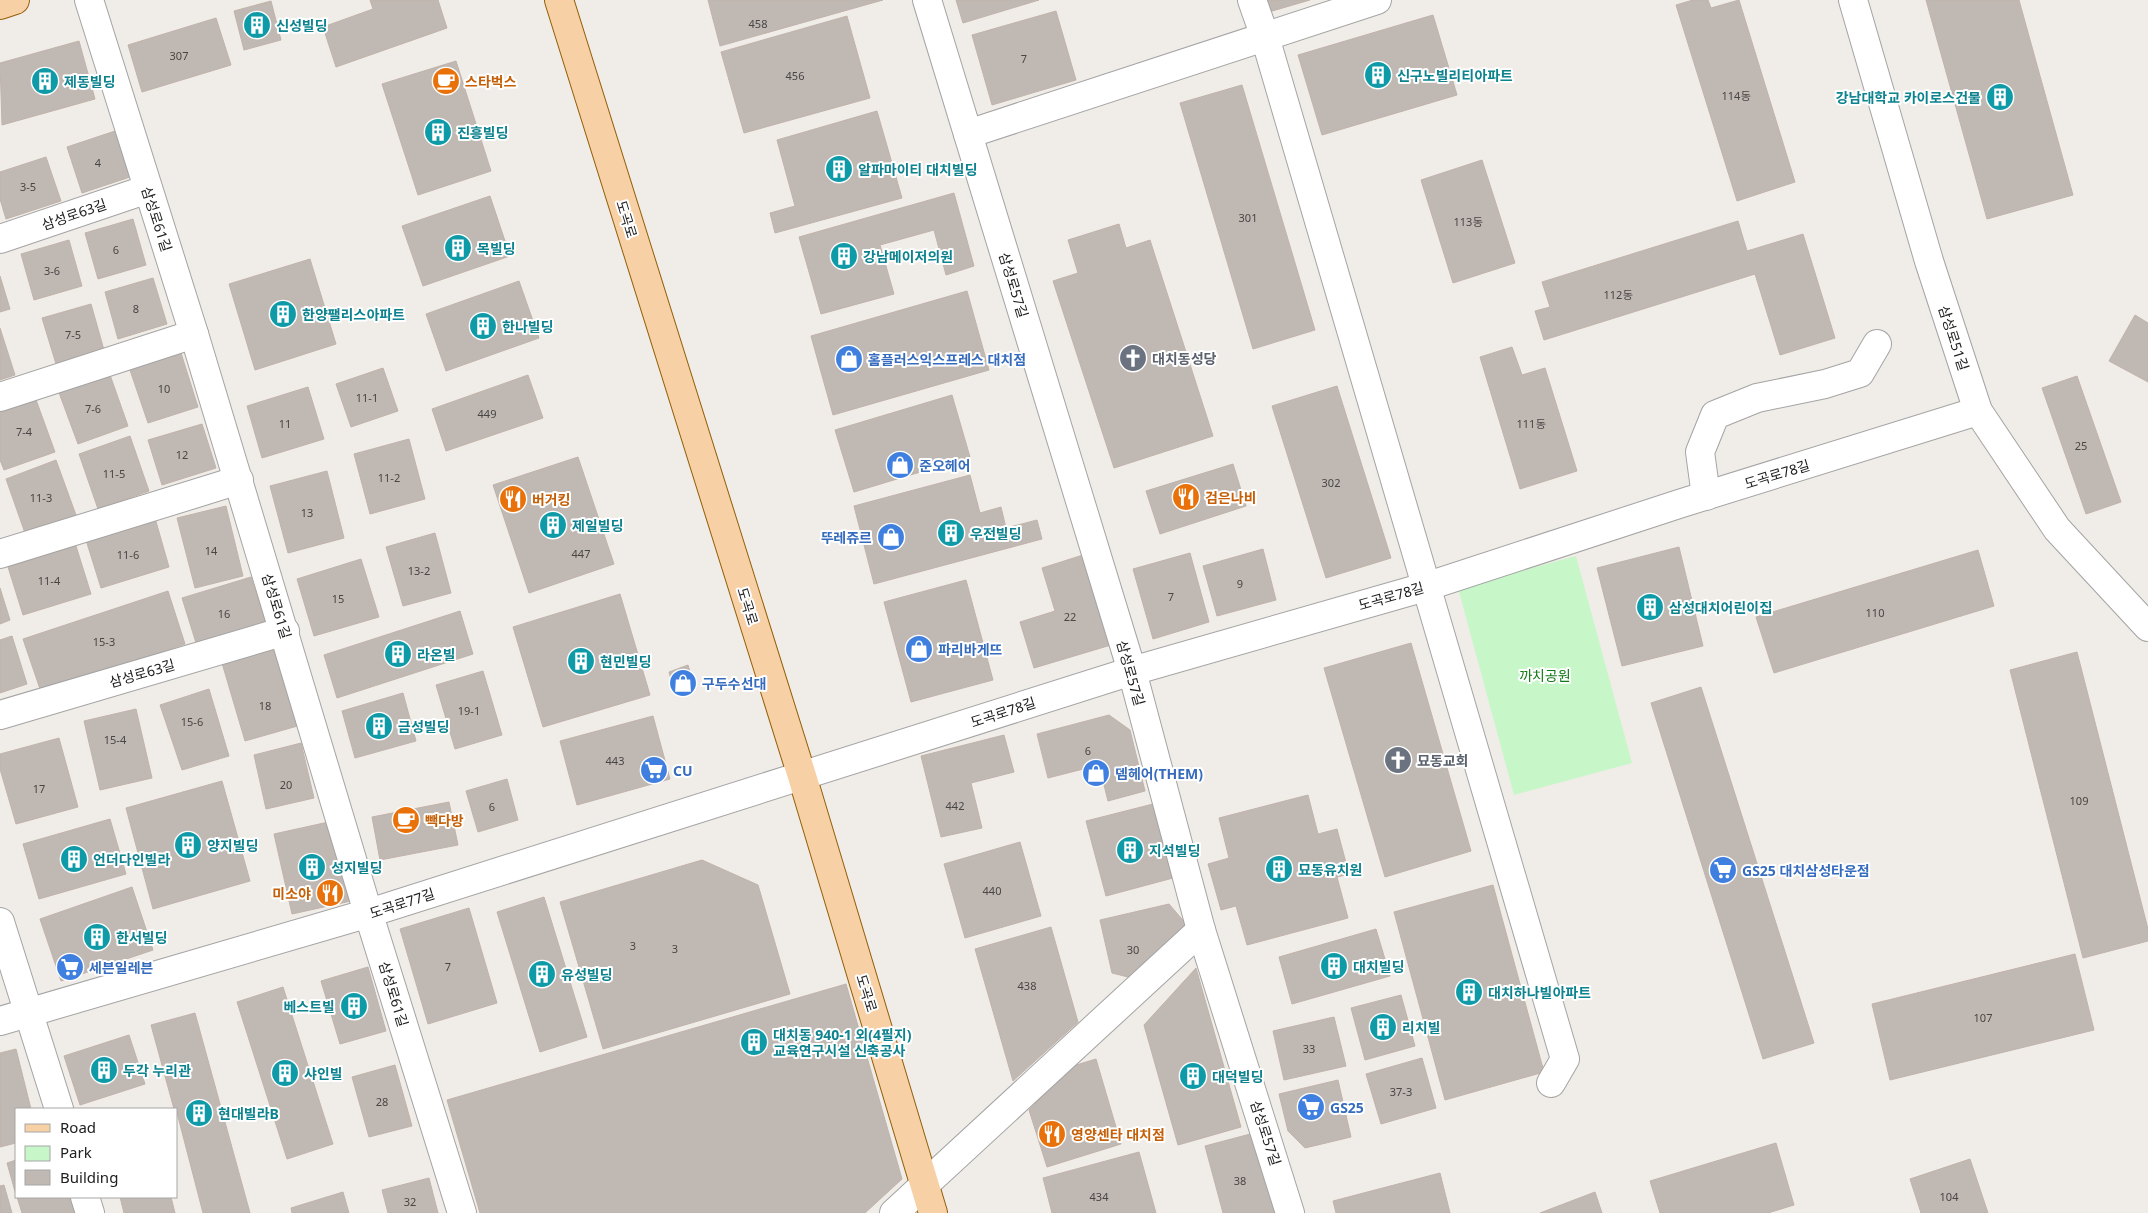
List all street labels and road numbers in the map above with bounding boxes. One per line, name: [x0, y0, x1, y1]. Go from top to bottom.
street label: 삼성로61길: [138, 184, 176, 254]
street label: 삼성로63길: [39, 194, 109, 234]
street label: 도곡로: [612, 198, 642, 240]
street label: 삼성로57길: [995, 250, 1033, 320]
street label: 삼성로51길: [1935, 303, 1973, 373]
street label: 도곡로78길: [1742, 455, 1812, 493]
street label: 삼성로61길: [258, 571, 296, 641]
street label: 도곡로78길: [1356, 578, 1426, 614]
street label: 도곡로: [733, 585, 763, 627]
street label: 삼성로57길: [1113, 638, 1149, 708]
street label: 삼성로63길: [107, 655, 177, 691]
street label: 도곡로78길: [968, 693, 1038, 731]
street label: 도곡로77길: [367, 884, 437, 922]
street label: 삼성로61길: [375, 959, 413, 1029]
street label: 도곡로: [852, 972, 882, 1014]
street label: 삼성로57길: [1247, 1098, 1285, 1168]

